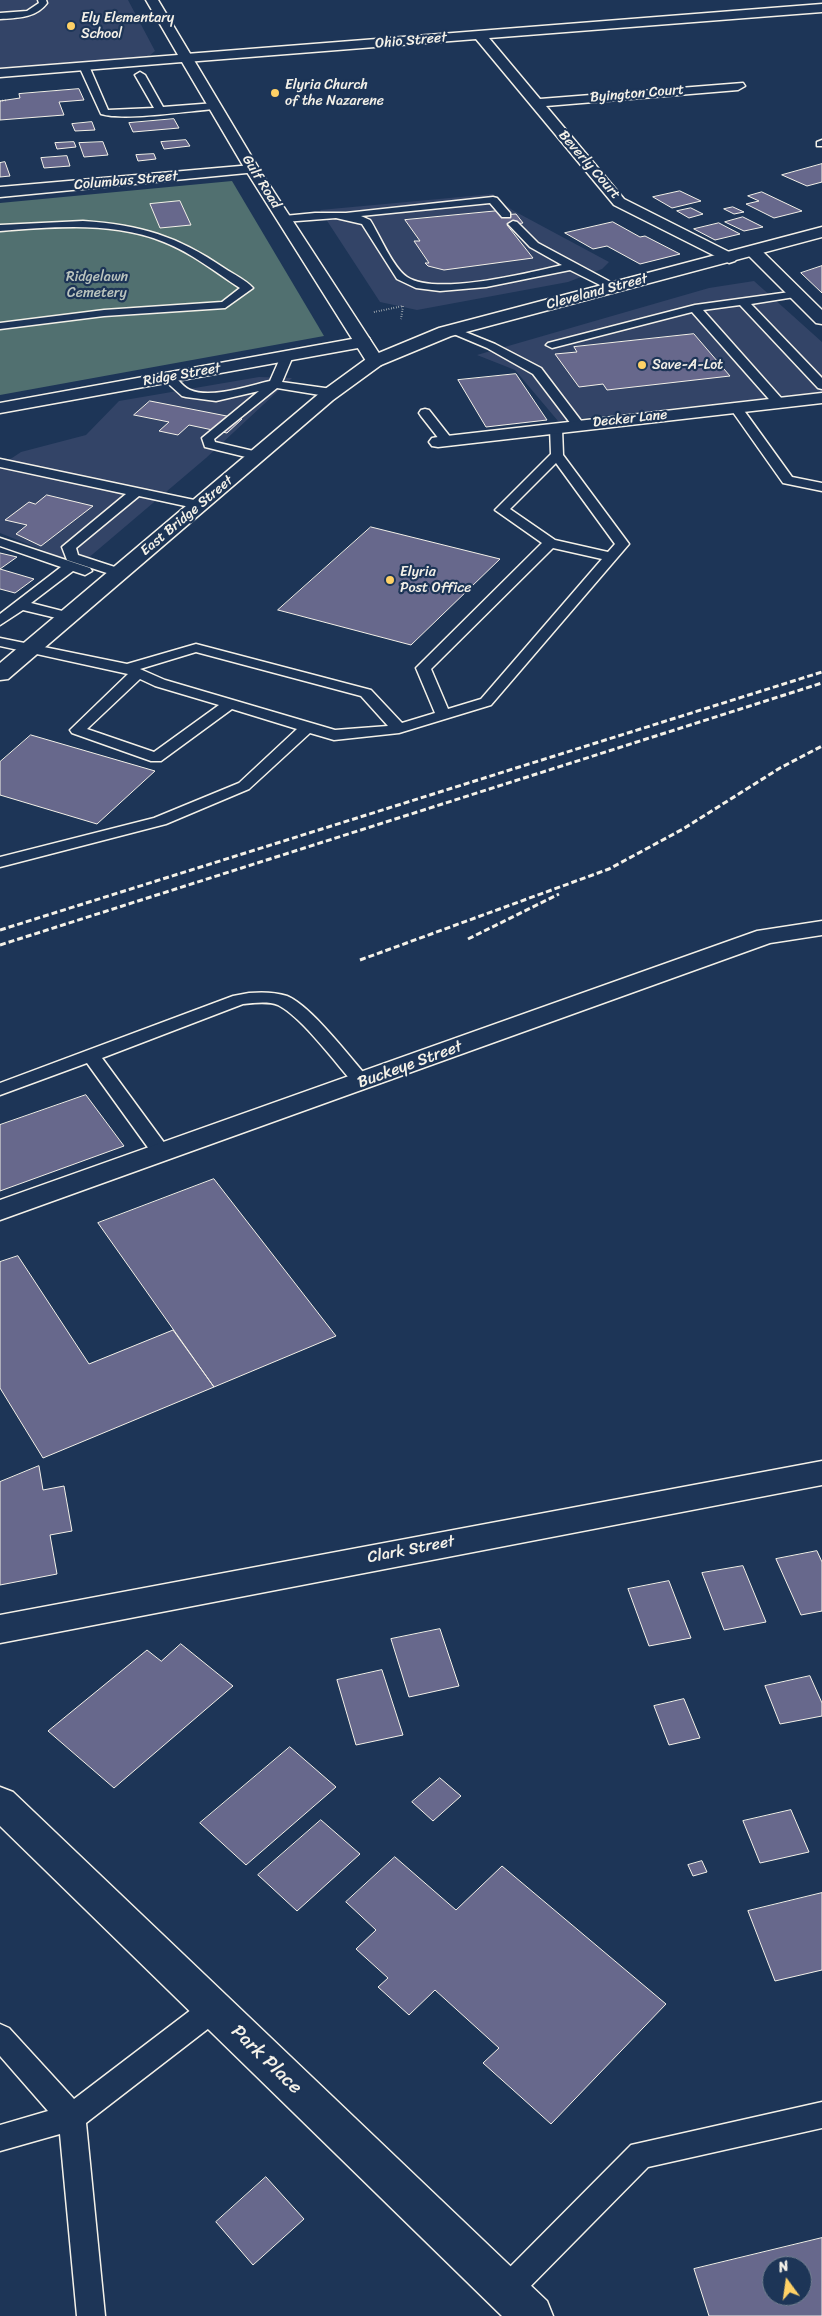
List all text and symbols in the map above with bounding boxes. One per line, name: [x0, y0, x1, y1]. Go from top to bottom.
place label: Ely Elementary School: [81, 10, 174, 42]
marker: Ely Elementary School: [65, 20, 77, 32]
street label: Ohio Street: [375, 30, 447, 52]
place label: Elyria Church of the Nazarene: [285, 77, 384, 110]
street label: Byington Court: [589, 82, 685, 106]
marker: Elyria Church of the Nazarene: [269, 87, 281, 99]
street label: Beverly Court: [555, 127, 623, 203]
street label: Gulf Road: [238, 152, 284, 212]
street label: Columbus Street: [74, 168, 178, 194]
park label: Ridgelawn Cemetery: [66, 269, 128, 302]
street label: Cleveland Street: [545, 270, 649, 314]
place label: Save-A-Lot: [652, 357, 723, 373]
marker: Save-A-Lot: [636, 359, 648, 371]
street label: Ridge Street: [142, 360, 222, 390]
street label: Decker Lane: [592, 407, 668, 431]
street label: East Bridge Street: [137, 472, 237, 560]
place label: Elyria Post Office: [400, 564, 471, 596]
marker: Elyria Post Office: [384, 574, 396, 586]
street label: Buckeye Street: [355, 1037, 465, 1093]
street label: Clark Street: [366, 1532, 456, 1568]
street label: Park Place: [226, 2021, 306, 2099]
text: N: [776, 2254, 791, 2280]
north arrow: [762, 2256, 812, 2306]

